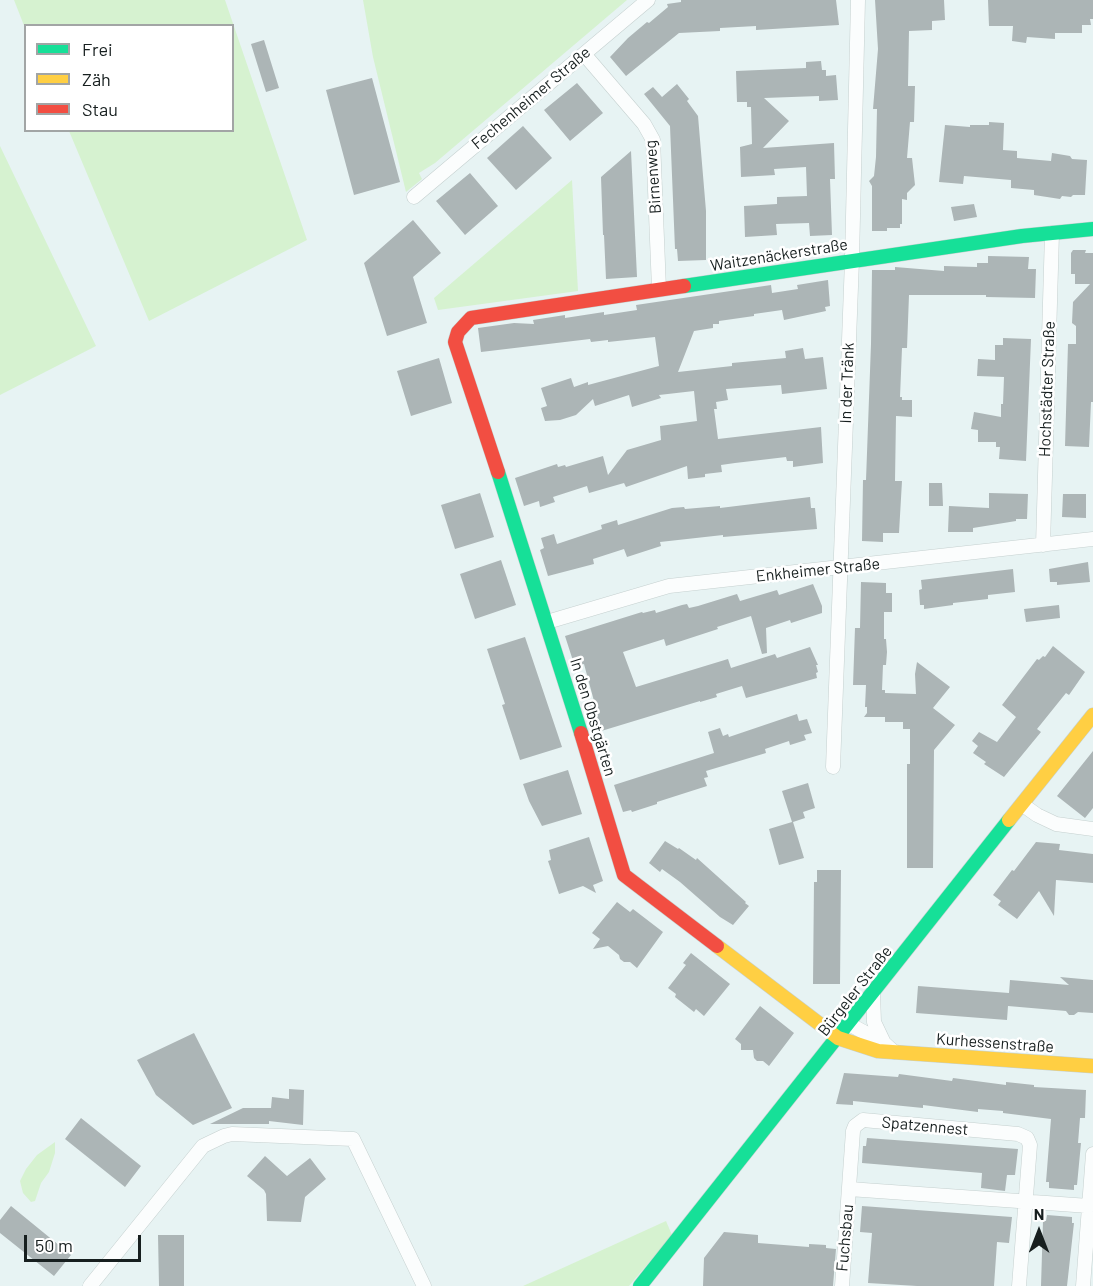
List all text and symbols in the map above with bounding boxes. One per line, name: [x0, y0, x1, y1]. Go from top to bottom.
legend: [24, 24, 234, 132]
text: Frei: [82, 38, 113, 60]
street label: Fechenheimer Straße: [468, 43, 594, 153]
text: Zäh: [82, 68, 111, 90]
text: Stau: [82, 98, 118, 120]
street label: Birnenweg: [641, 140, 665, 214]
street label: Waitzenäckerstraße: [709, 235, 849, 275]
street label: Hochstädter Straße: [1035, 321, 1059, 457]
street label: In der Tränk: [836, 342, 858, 424]
street label: Enkheimer Straße: [755, 554, 881, 586]
street label: In den Obstgärten: [566, 656, 620, 778]
street label: Bürgeler Straße: [814, 942, 896, 1040]
street label: Kurhessenstraße: [935, 1029, 1055, 1057]
street label: Spatzennest: [881, 1113, 969, 1139]
north arrow: [1009, 1202, 1069, 1262]
street label: Fuchsbau: [832, 1204, 858, 1272]
text: N: [1034, 1204, 1044, 1223]
scale bar: [27, 1223, 144, 1261]
text: 50 m: [35, 1234, 73, 1256]

